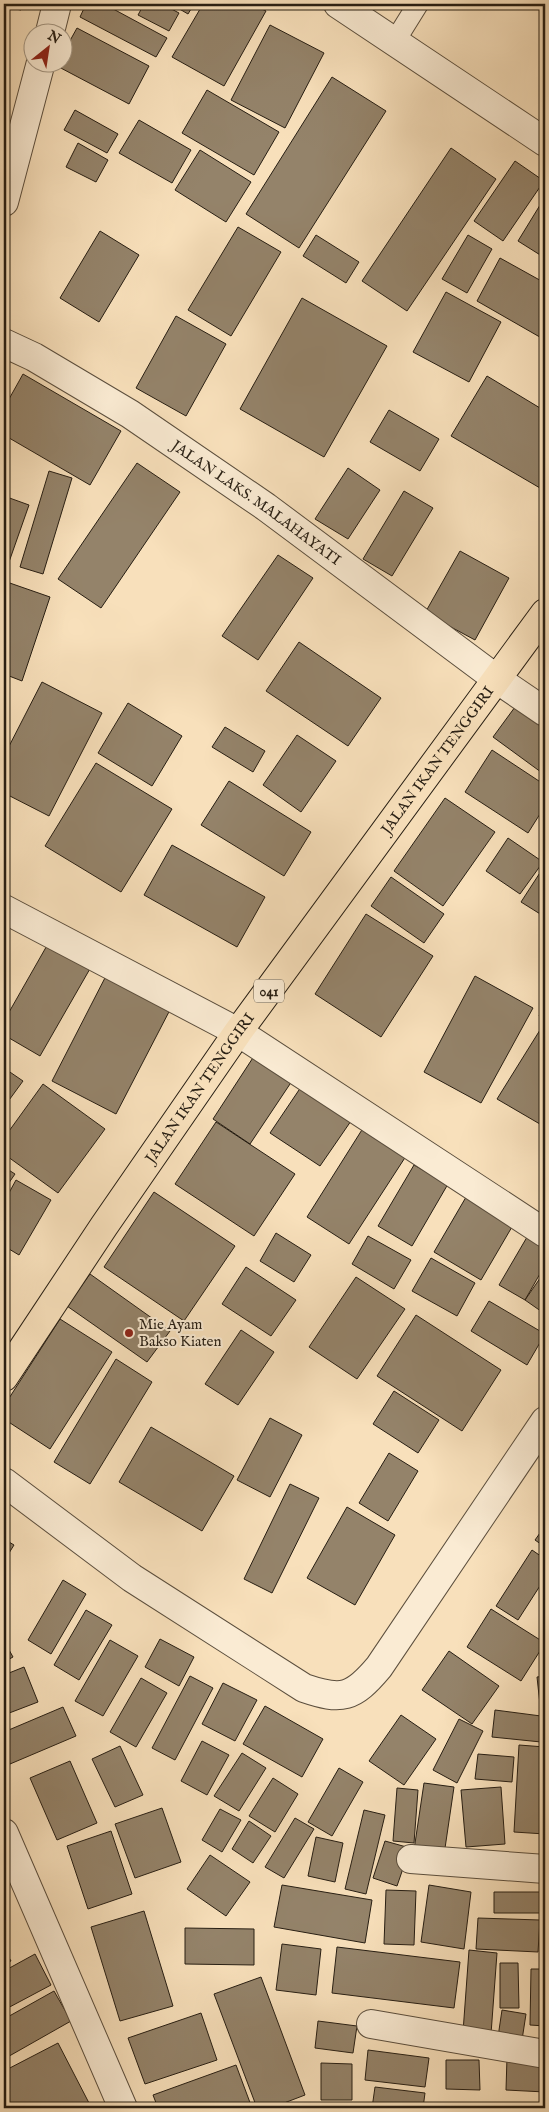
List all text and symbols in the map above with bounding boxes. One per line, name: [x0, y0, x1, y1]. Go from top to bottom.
north arrow: [22, 22, 72, 72]
text: N: [43, 26, 64, 48]
street label: JALAN LAKS. MALAHAYATI: [166, 435, 345, 570]
street label: JALAN IKAN TENGGIRI: [376, 682, 499, 840]
road number: 041: [254, 979, 284, 1002]
street label: JALAN IKAN TENGGIRI: [140, 1009, 259, 1169]
place label: Mie Ayam Bakso Kiaten: [139, 1315, 221, 1351]
marker: Mie Ayam Bakso Kiaten: [123, 1327, 135, 1339]

